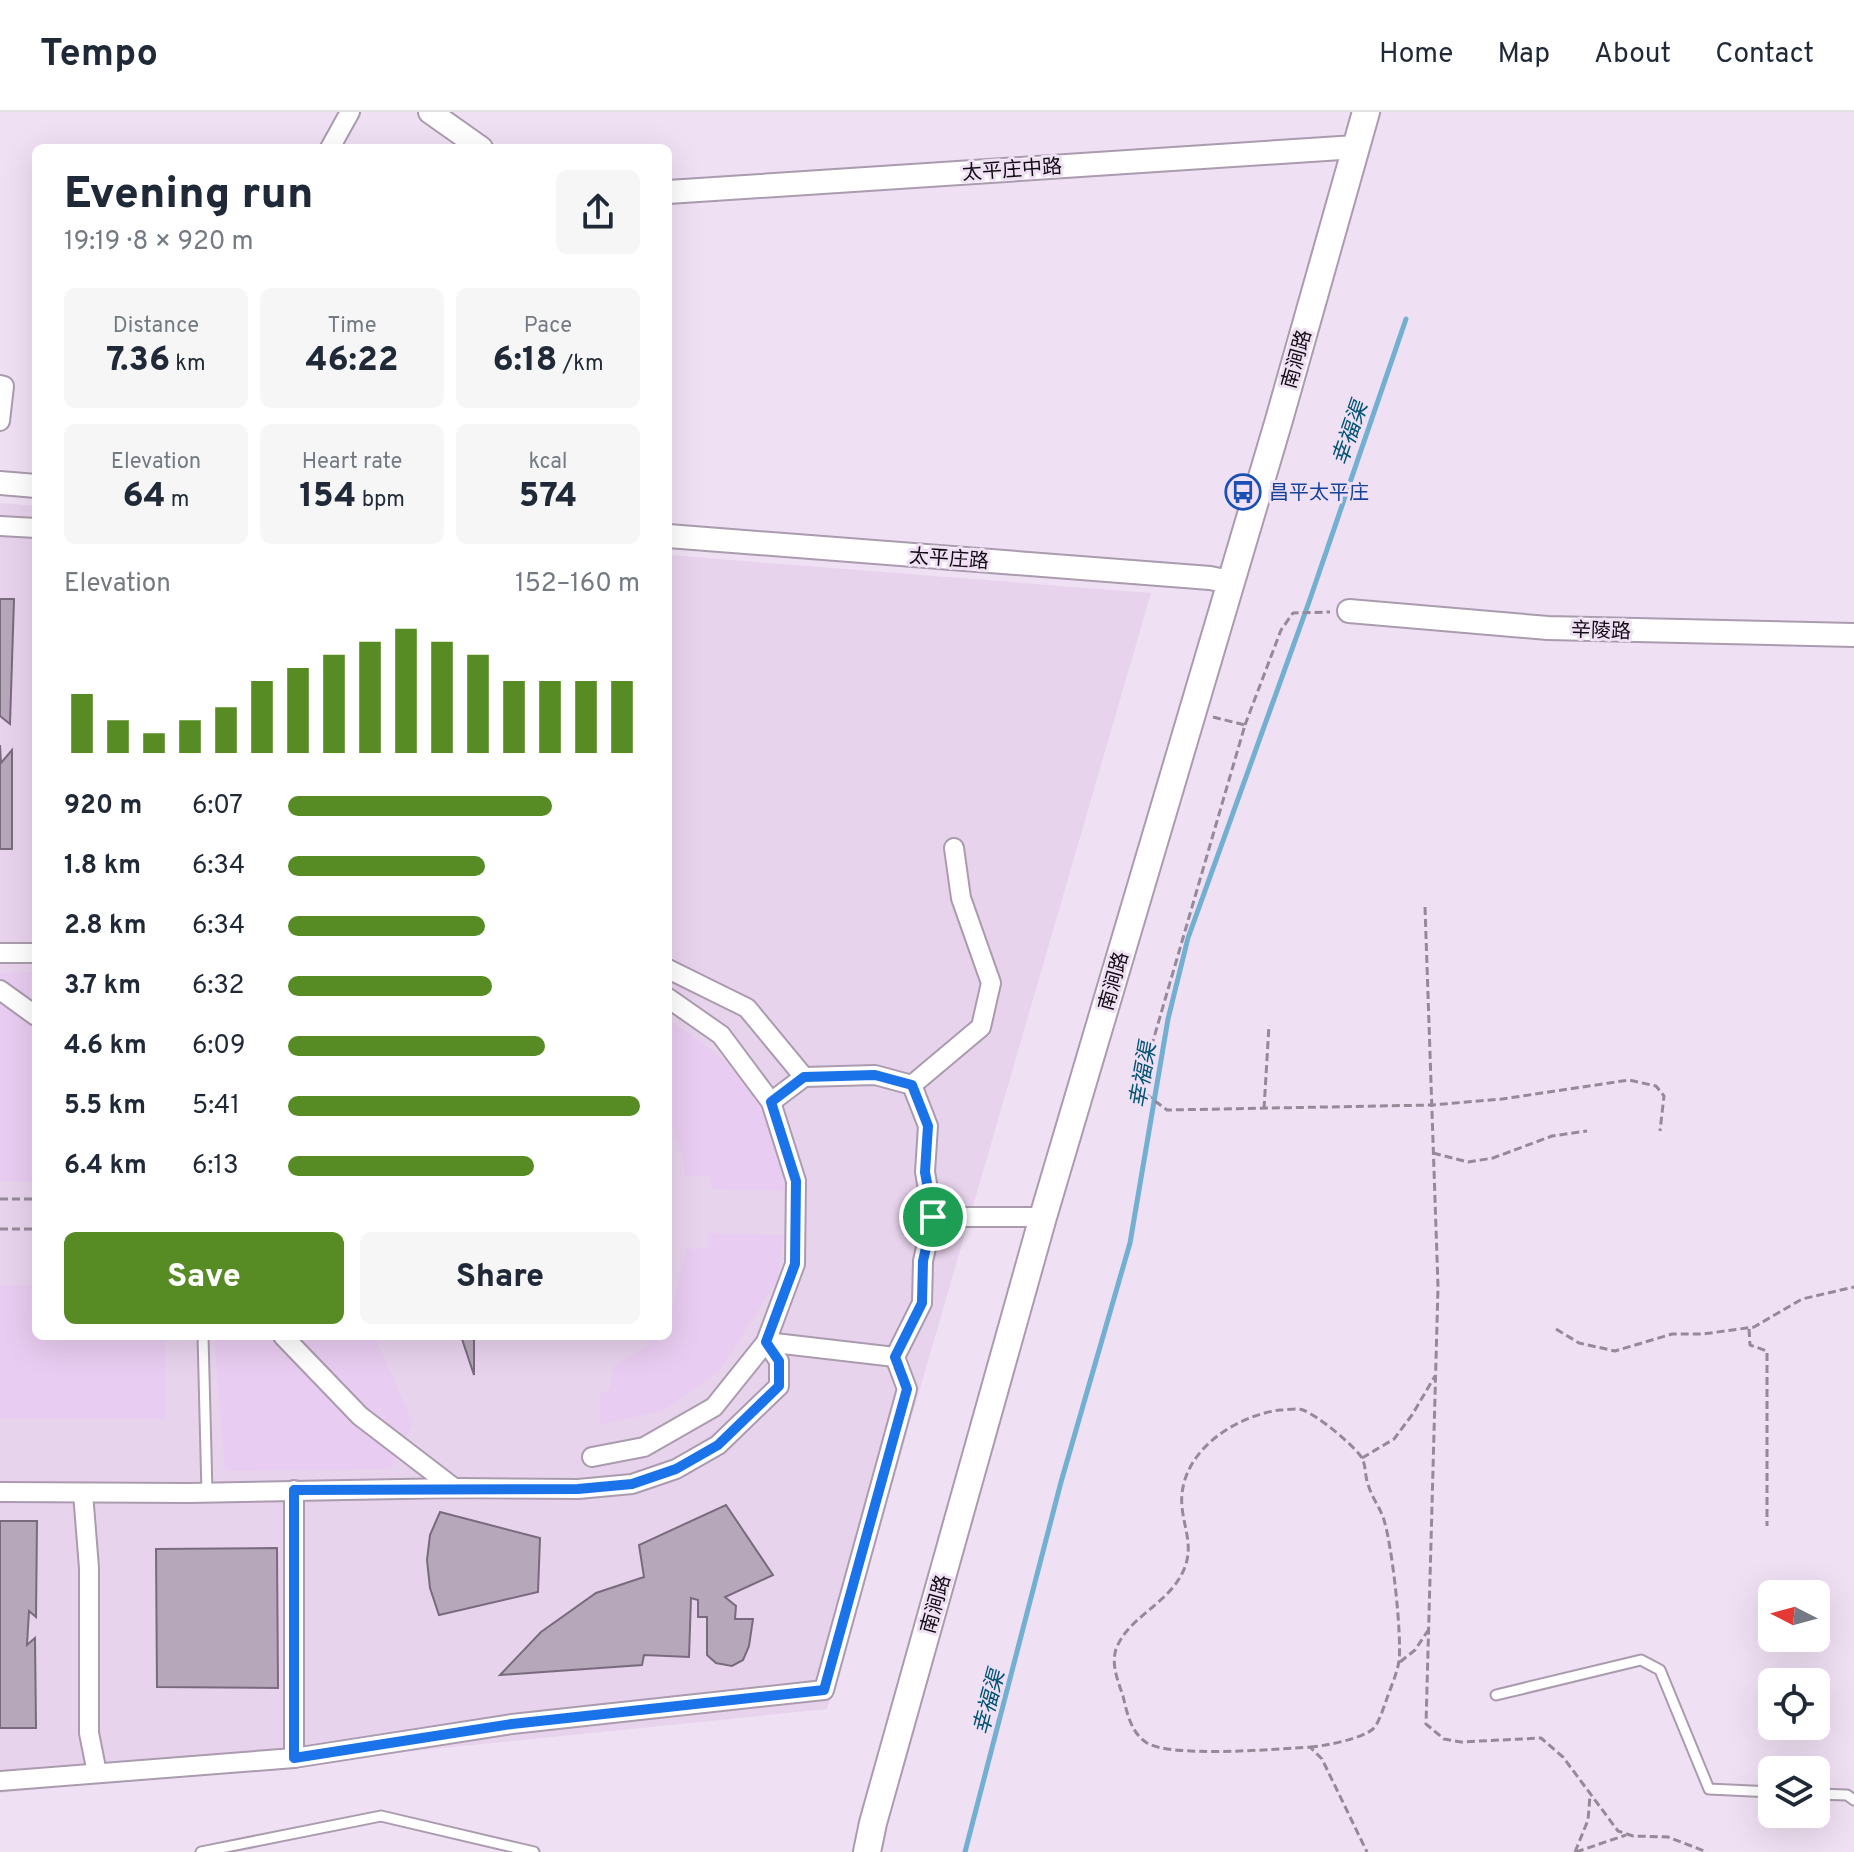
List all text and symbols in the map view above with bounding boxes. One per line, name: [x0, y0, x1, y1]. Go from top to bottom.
text: Tempo: [40, 31, 158, 80]
text: Home: [1379, 37, 1453, 73]
text: Map: [1497, 37, 1550, 73]
text: About: [1594, 37, 1671, 73]
text: Contact: [1715, 37, 1814, 73]
street label: 太平庄中路: [961, 155, 1063, 187]
text: Evening run: [64, 168, 313, 224]
button: share: [556, 170, 640, 254]
text: 19:19 · 8 × 920 m: [64, 226, 254, 259]
text: Distance: [113, 313, 199, 340]
text: Time: [327, 313, 377, 340]
text: Pace: [524, 313, 572, 340]
street label: 南涧路: [1277, 327, 1319, 392]
text: 7.36: [106, 340, 170, 383]
text: 46:22: [305, 340, 399, 383]
text: 6:18: [492, 340, 557, 383]
text: km: [170, 351, 206, 378]
text: /km: [557, 351, 604, 378]
water label: 幸福渠: [1328, 395, 1376, 469]
text: Elevation: [111, 449, 201, 476]
text: Heart rate: [302, 449, 402, 476]
text: kcal: [528, 449, 568, 476]
bus stop icon: 昌平太平庄: [1224, 473, 1262, 511]
text: 64: [123, 476, 166, 519]
text: 154: [299, 476, 356, 519]
text: 574: [519, 476, 577, 519]
place label: 昌平太平庄: [1269, 481, 1369, 507]
text: m: [166, 487, 190, 514]
text: bpm: [356, 487, 405, 514]
street label: 太平庄路: [908, 544, 990, 576]
text: Elevation: [64, 568, 171, 601]
text: 152–160 m: [515, 568, 640, 601]
street label: 辛陵路: [1570, 618, 1631, 646]
text: 920 m: [64, 790, 142, 823]
text: 6:07: [192, 790, 243, 823]
text: 1.8 km: [64, 850, 141, 883]
text: 6:34: [192, 850, 245, 883]
text: 2.8 km: [64, 910, 146, 943]
text: 6:34: [192, 910, 245, 943]
street label: 南涧路: [1094, 949, 1136, 1014]
text: 3.7 km: [64, 970, 141, 1003]
text: 6:32: [192, 970, 244, 1003]
text: 4.6 km: [64, 1030, 147, 1063]
text: 6:09: [192, 1030, 246, 1063]
water label: 幸福渠: [1125, 1038, 1164, 1110]
text: 5.5 km: [64, 1090, 146, 1123]
text: 5:41: [192, 1090, 240, 1123]
text: 6.4 km: [64, 1150, 147, 1183]
text: 6:13: [192, 1150, 239, 1183]
pin: [899, 1183, 967, 1251]
icon: arrive: [911, 1195, 955, 1239]
button: Save: [64, 1232, 344, 1324]
button: Share: [360, 1232, 640, 1324]
street label: 南涧路: [916, 1572, 958, 1637]
north arrow: [1758, 1580, 1830, 1652]
map controls: [1758, 1580, 1830, 1828]
water label: 幸福渠: [969, 1664, 1013, 1738]
button: locate: [1758, 1668, 1830, 1740]
button: layers: [1758, 1756, 1830, 1828]

